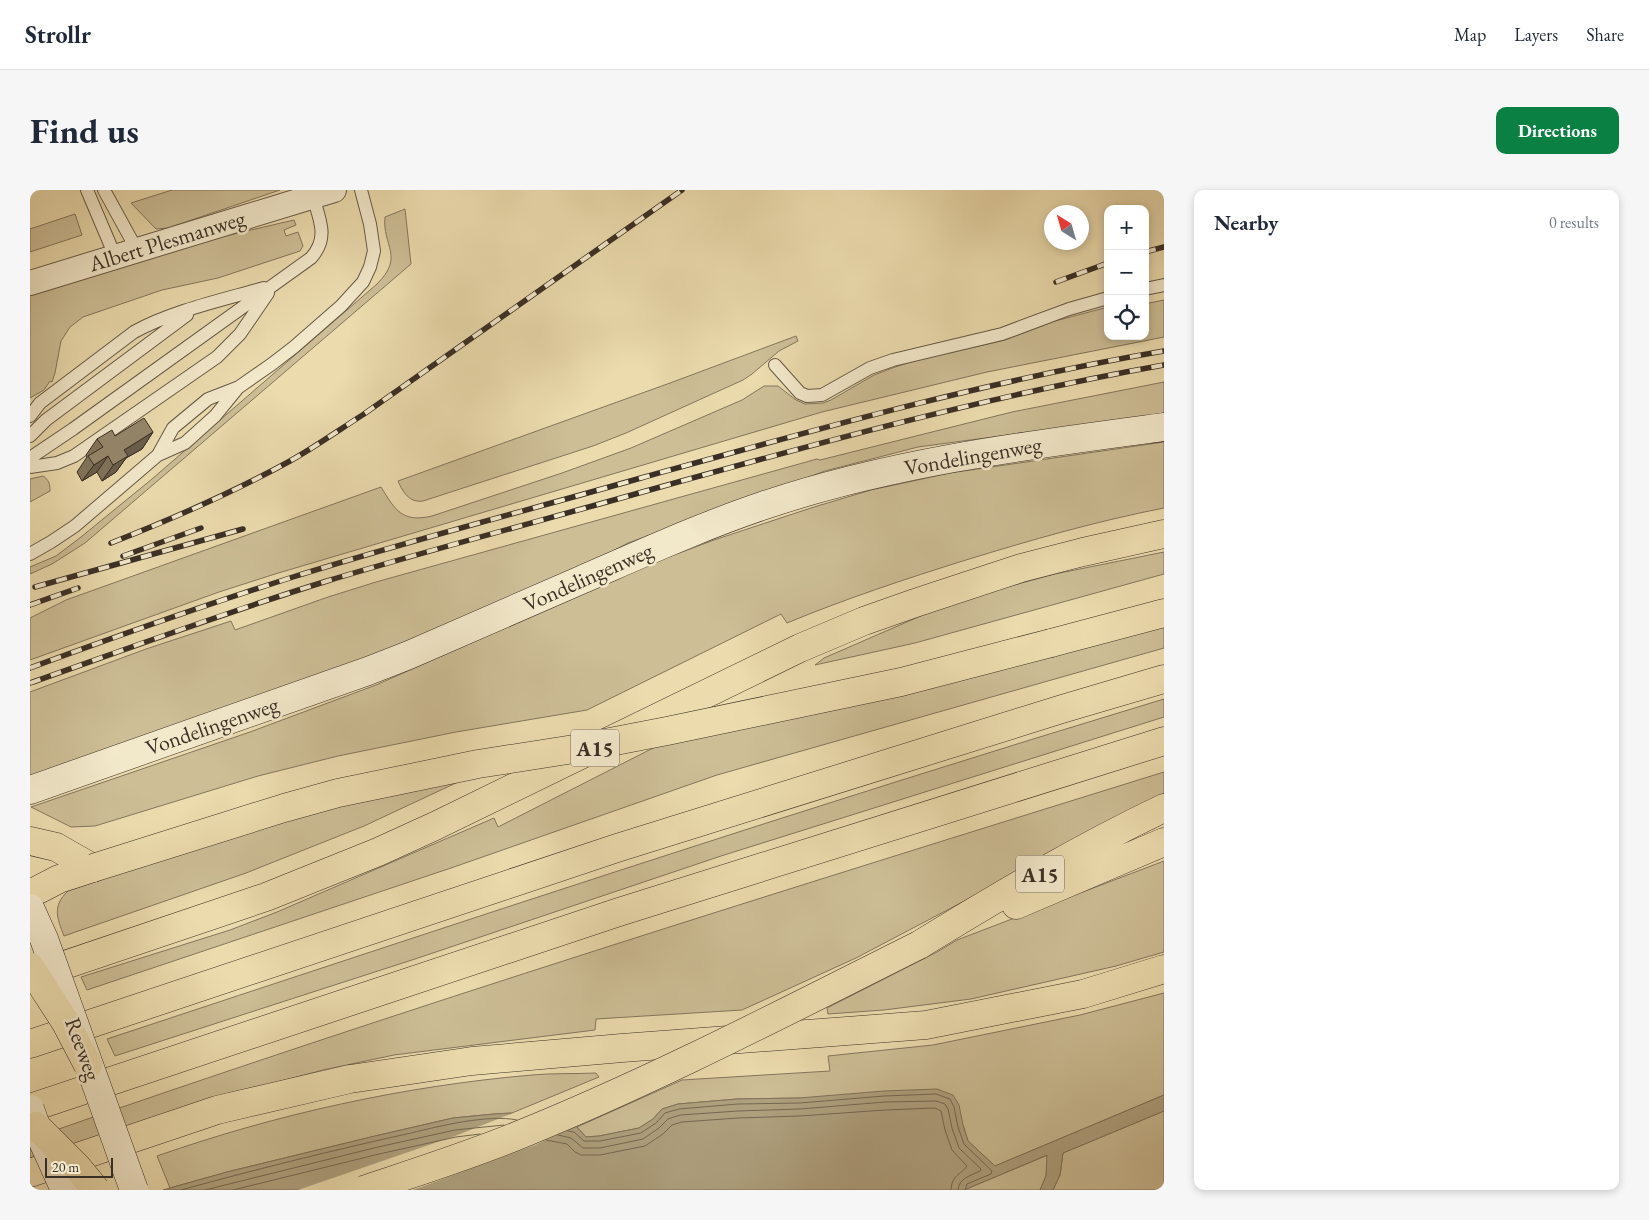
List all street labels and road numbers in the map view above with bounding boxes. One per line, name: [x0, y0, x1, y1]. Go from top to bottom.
street label: Albert Plesmanweg: [84, 203, 249, 279]
street label: Vondelingenweg: [902, 430, 1044, 482]
street label: Vondelingenweg: [519, 535, 658, 619]
street label: Vondelingenweg: [142, 690, 283, 762]
road number: A15: [571, 730, 619, 766]
road number: A15: [1016, 856, 1064, 892]
street label: Reeweg: [58, 1013, 108, 1085]

